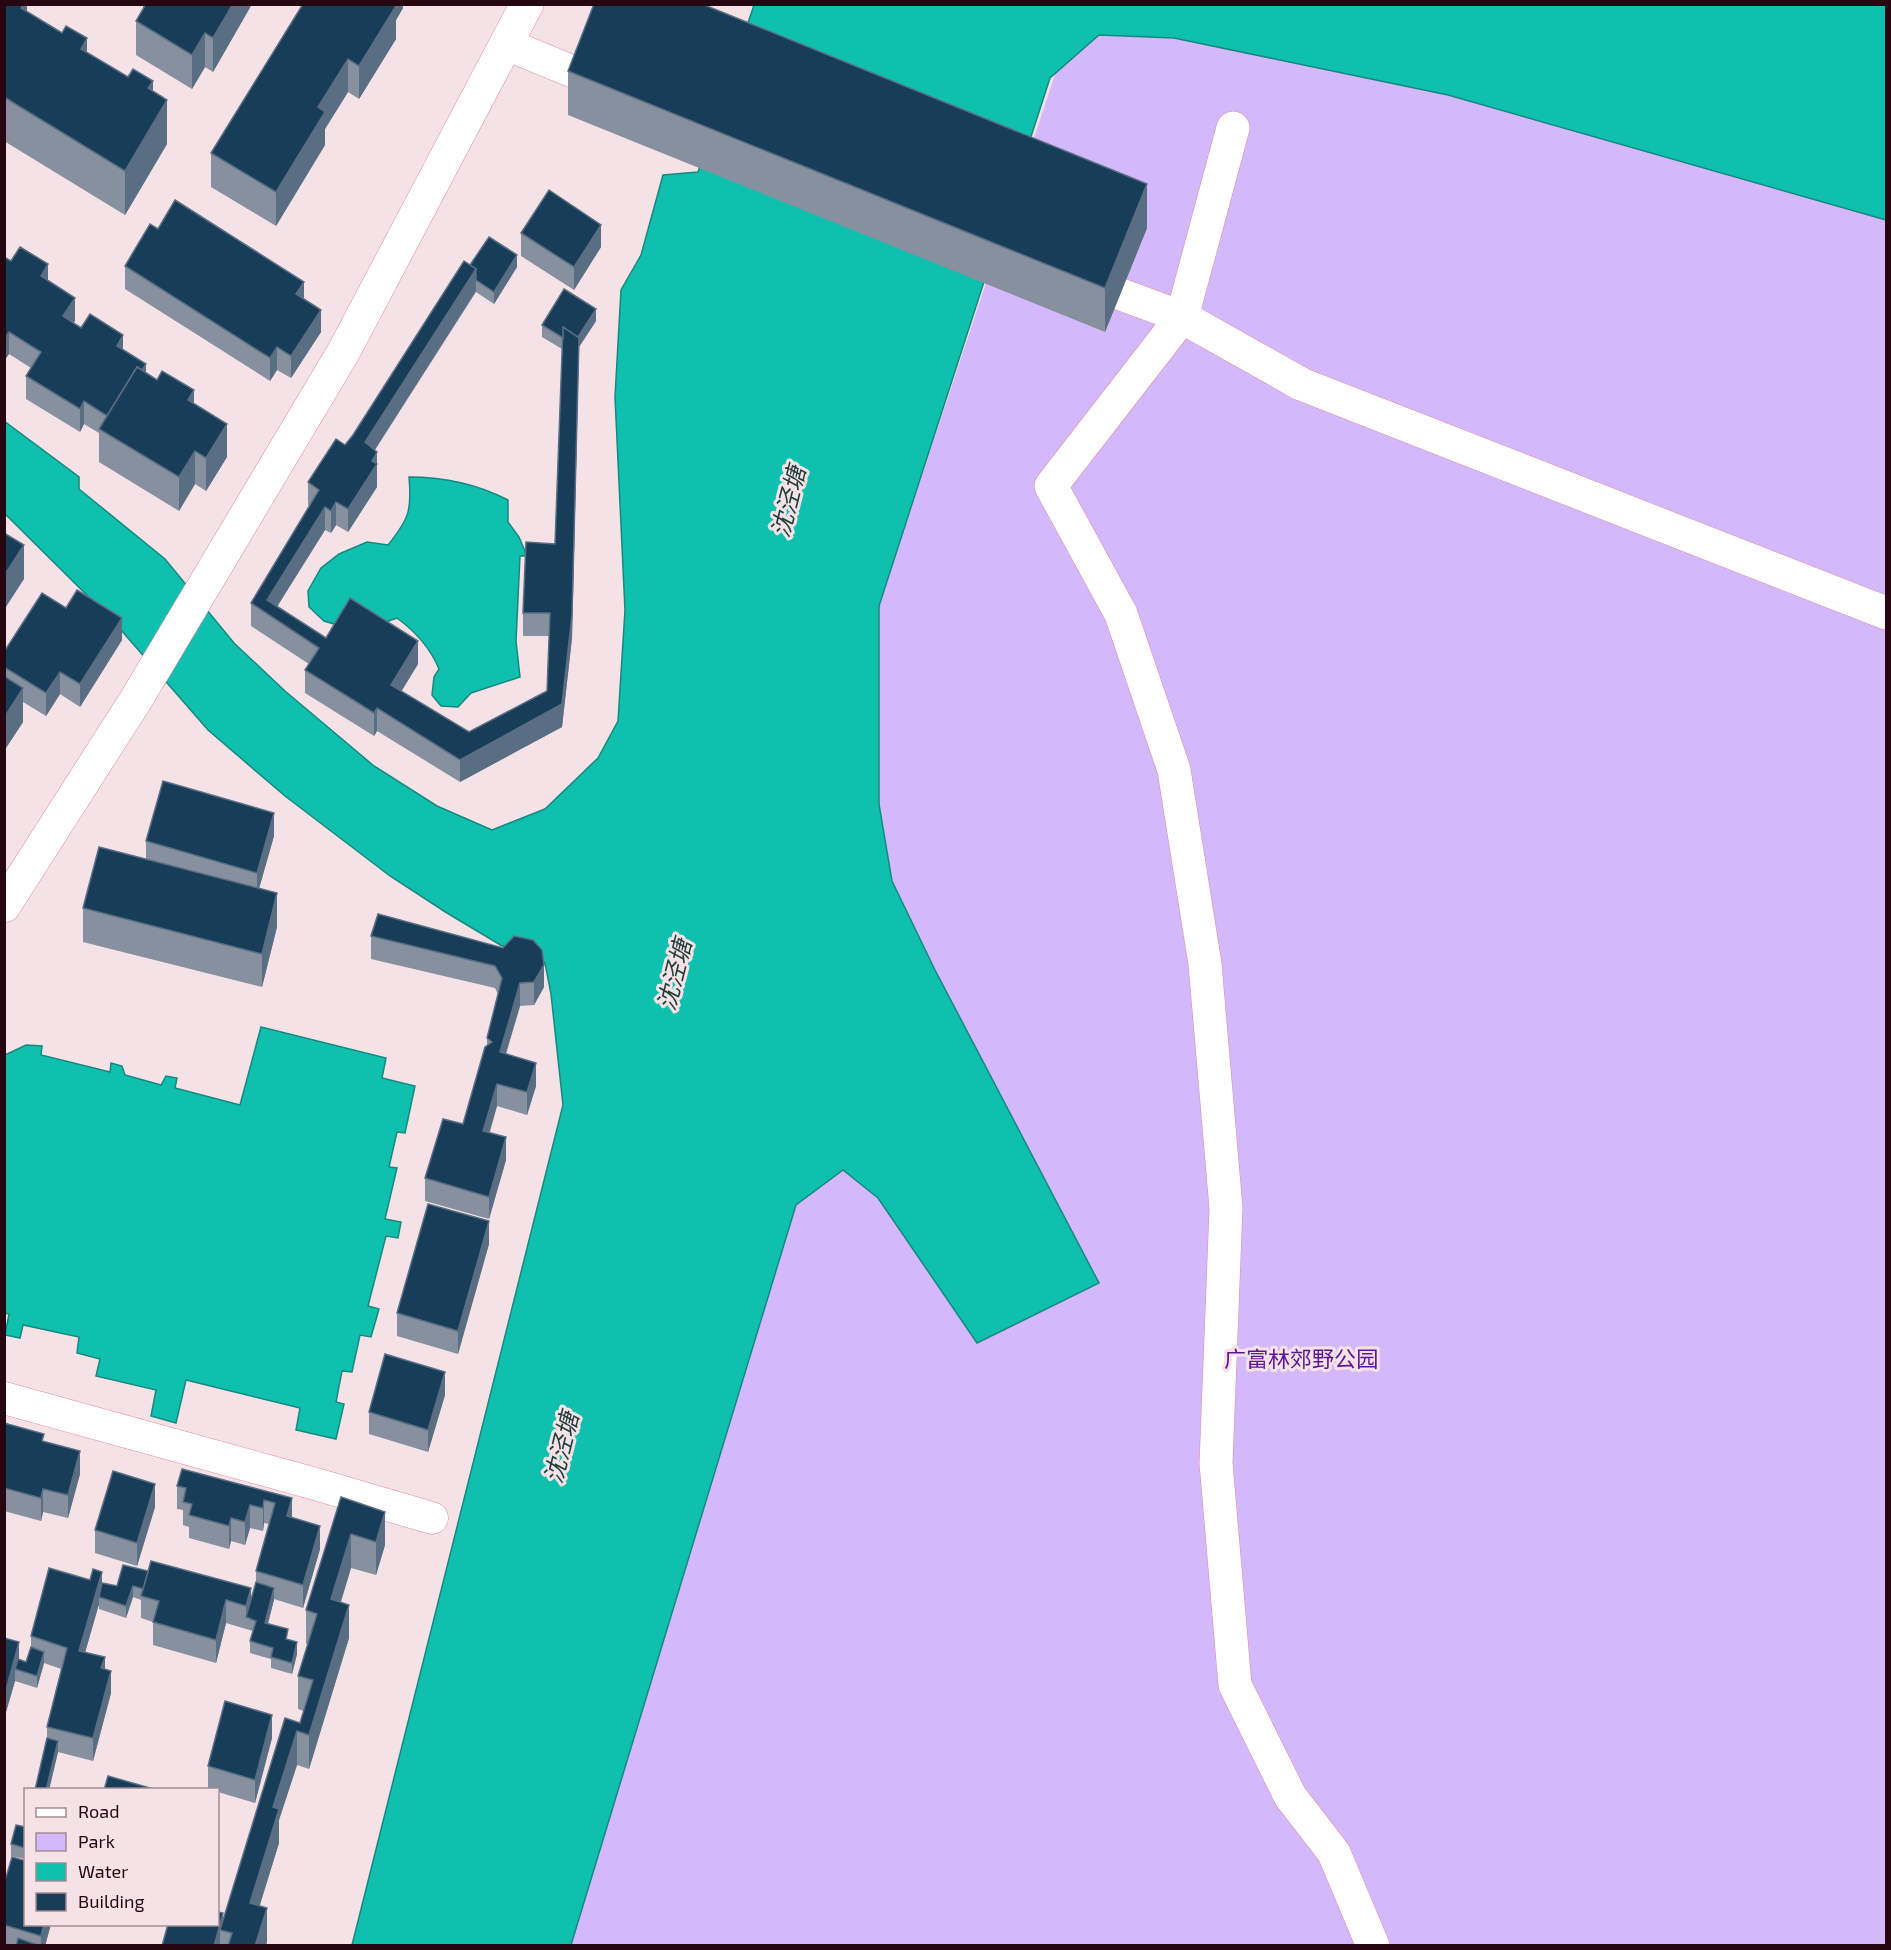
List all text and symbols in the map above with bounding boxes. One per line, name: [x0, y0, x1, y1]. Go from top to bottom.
water label: 沈泾塘: [765, 459, 811, 540]
water label: 沈泾塘: [651, 932, 697, 1013]
park label: 广富林郊野公园: [1224, 1345, 1378, 1371]
water label: 沈泾塘: [538, 1405, 584, 1486]
legend: [24, 1788, 219, 1926]
text: Road: [78, 1800, 119, 1822]
text: Park: [78, 1830, 115, 1852]
text: Water: [78, 1860, 128, 1882]
text: Building: [78, 1890, 145, 1912]

